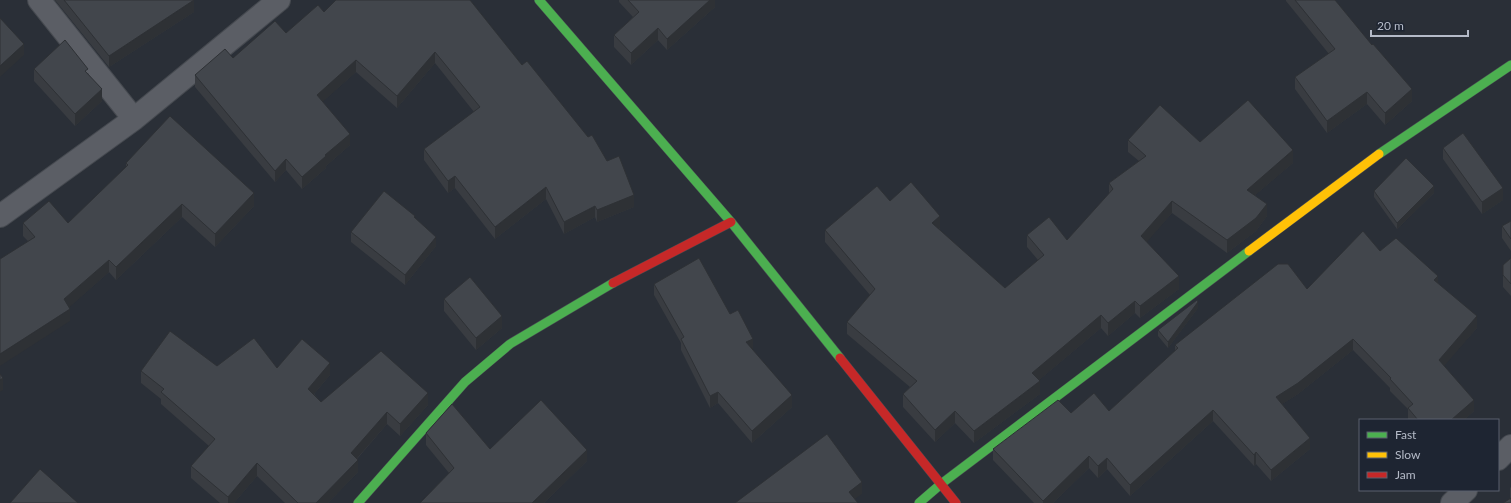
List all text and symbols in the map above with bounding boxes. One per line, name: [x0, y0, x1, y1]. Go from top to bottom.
scale bar: [1371, 12, 1468, 38]
text: 20 m: [1377, 18, 1404, 33]
legend: [1359, 419, 1499, 491]
text: Fast: [1395, 427, 1417, 442]
text: Slow: [1395, 447, 1421, 462]
text: Jam: [1395, 467, 1416, 482]

